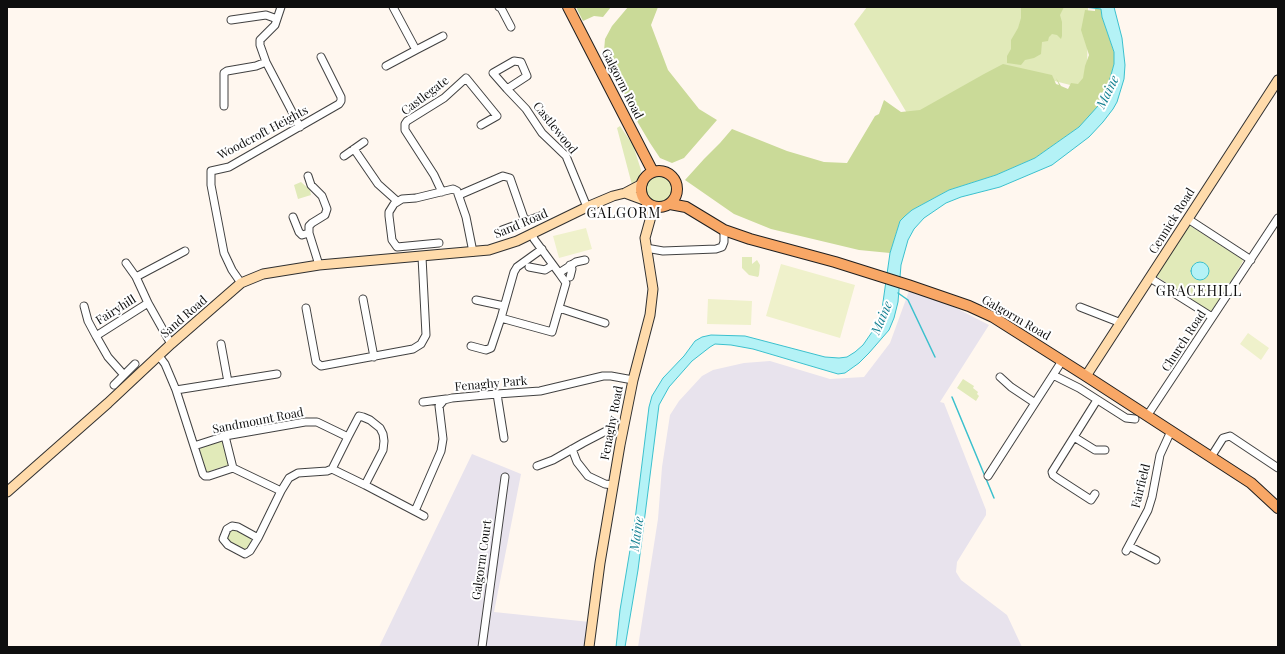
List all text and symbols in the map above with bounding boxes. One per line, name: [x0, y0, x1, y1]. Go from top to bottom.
street label: Galgorm Road: [598, 46, 646, 122]
street label: Castlegate: [398, 73, 452, 119]
water label: Maine: [1093, 73, 1123, 111]
street label: Castlewood: [530, 99, 580, 157]
street label: Woodcroft Heights: [215, 103, 311, 163]
street label: Cennick Road: [1146, 185, 1198, 257]
street label: Sand Road: [492, 206, 550, 242]
district label: GALGORM: [587, 206, 661, 222]
district label: GRACEHILL: [1156, 284, 1242, 300]
street label: Fairyhill: [93, 292, 139, 328]
street label: Sand Road: [158, 293, 210, 341]
street label: Galgorm Road: [979, 293, 1053, 343]
water label: Maine: [868, 299, 896, 337]
street label: Church Road: [1159, 307, 1209, 375]
street label: Fenaghy Park: [454, 374, 528, 394]
street label: Fenaghy Road: [598, 385, 626, 461]
street label: Sandmount Road: [211, 405, 305, 437]
street label: Fairfield: [1129, 462, 1153, 510]
water label: Maine: [627, 516, 647, 552]
street label: Galgorm Court: [469, 519, 495, 601]

